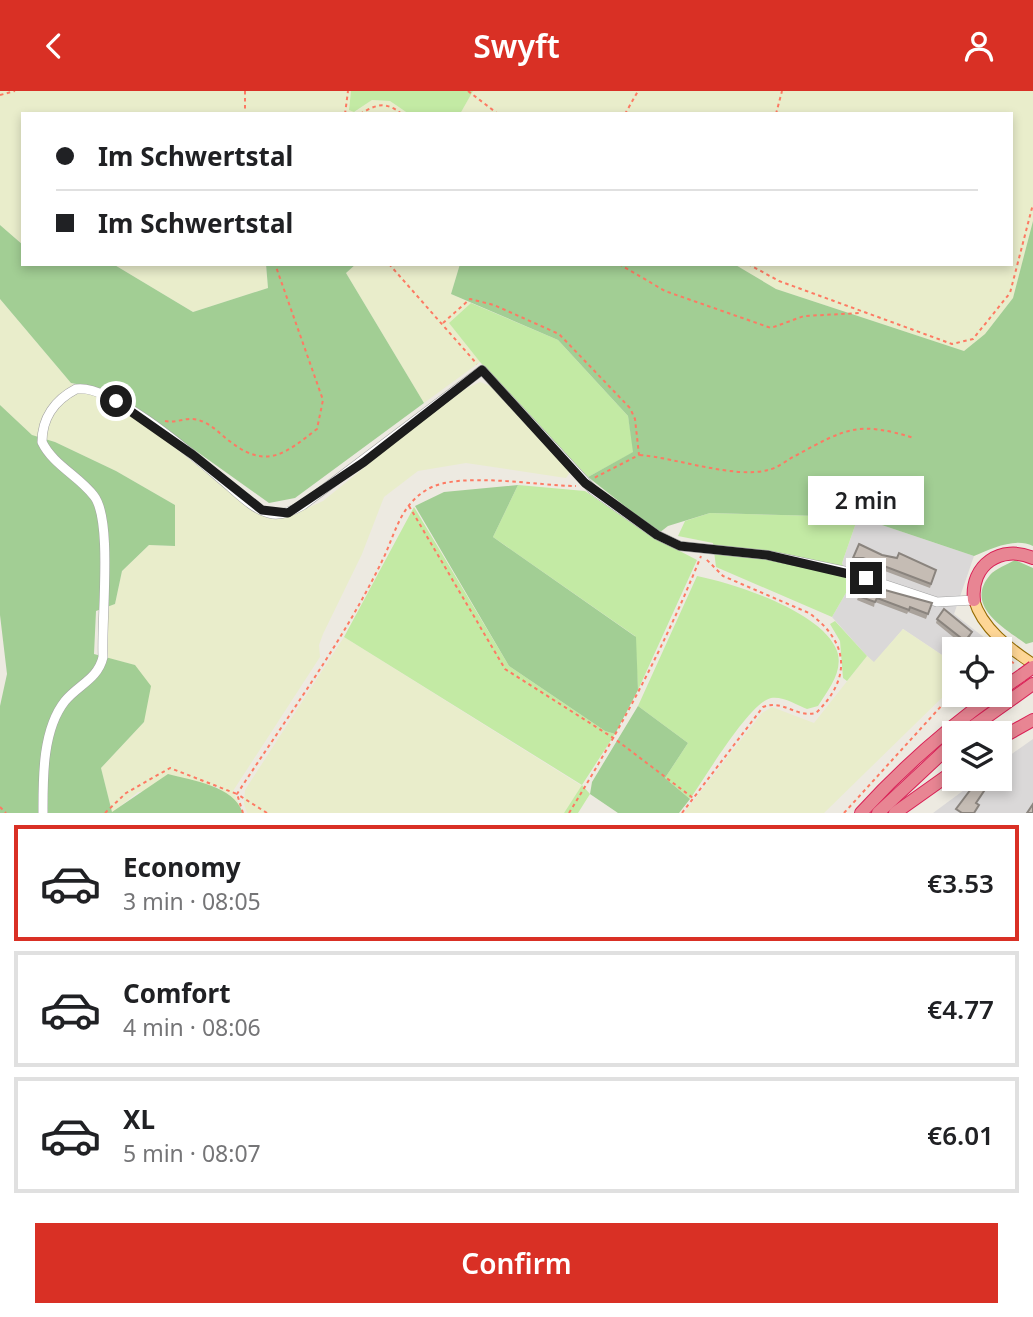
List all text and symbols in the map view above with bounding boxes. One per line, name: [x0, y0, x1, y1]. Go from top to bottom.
text: Swyft: [473, 24, 560, 67]
icon: back: [35, 27, 73, 65]
icon: person: [960, 27, 998, 65]
text: Im Schwertstal: [98, 138, 293, 174]
text: Im Schwertstal: [98, 205, 293, 241]
route start: [100, 385, 132, 417]
callout: 2 min: [808, 477, 924, 525]
text: 2 min: [835, 484, 897, 516]
route end: [850, 562, 882, 594]
map controls: [942, 637, 1012, 791]
button: locate: [942, 637, 1012, 707]
button: layers: [942, 721, 1012, 791]
text: Economy: [123, 849, 241, 885]
icon: car: [39, 852, 102, 915]
text: €3.53: [927, 865, 994, 901]
text: 3 min · 08:05: [123, 885, 261, 917]
text: Comfort: [123, 975, 231, 1011]
icon: car: [39, 978, 102, 1041]
text: €4.77: [927, 991, 994, 1027]
text: 4 min · 08:06: [123, 1011, 261, 1043]
text: XL: [123, 1101, 155, 1137]
icon: car: [39, 1104, 102, 1167]
text: €6.01: [927, 1117, 994, 1153]
text: 5 min · 08:07: [123, 1137, 261, 1169]
button: Confirm: [35, 1223, 998, 1303]

